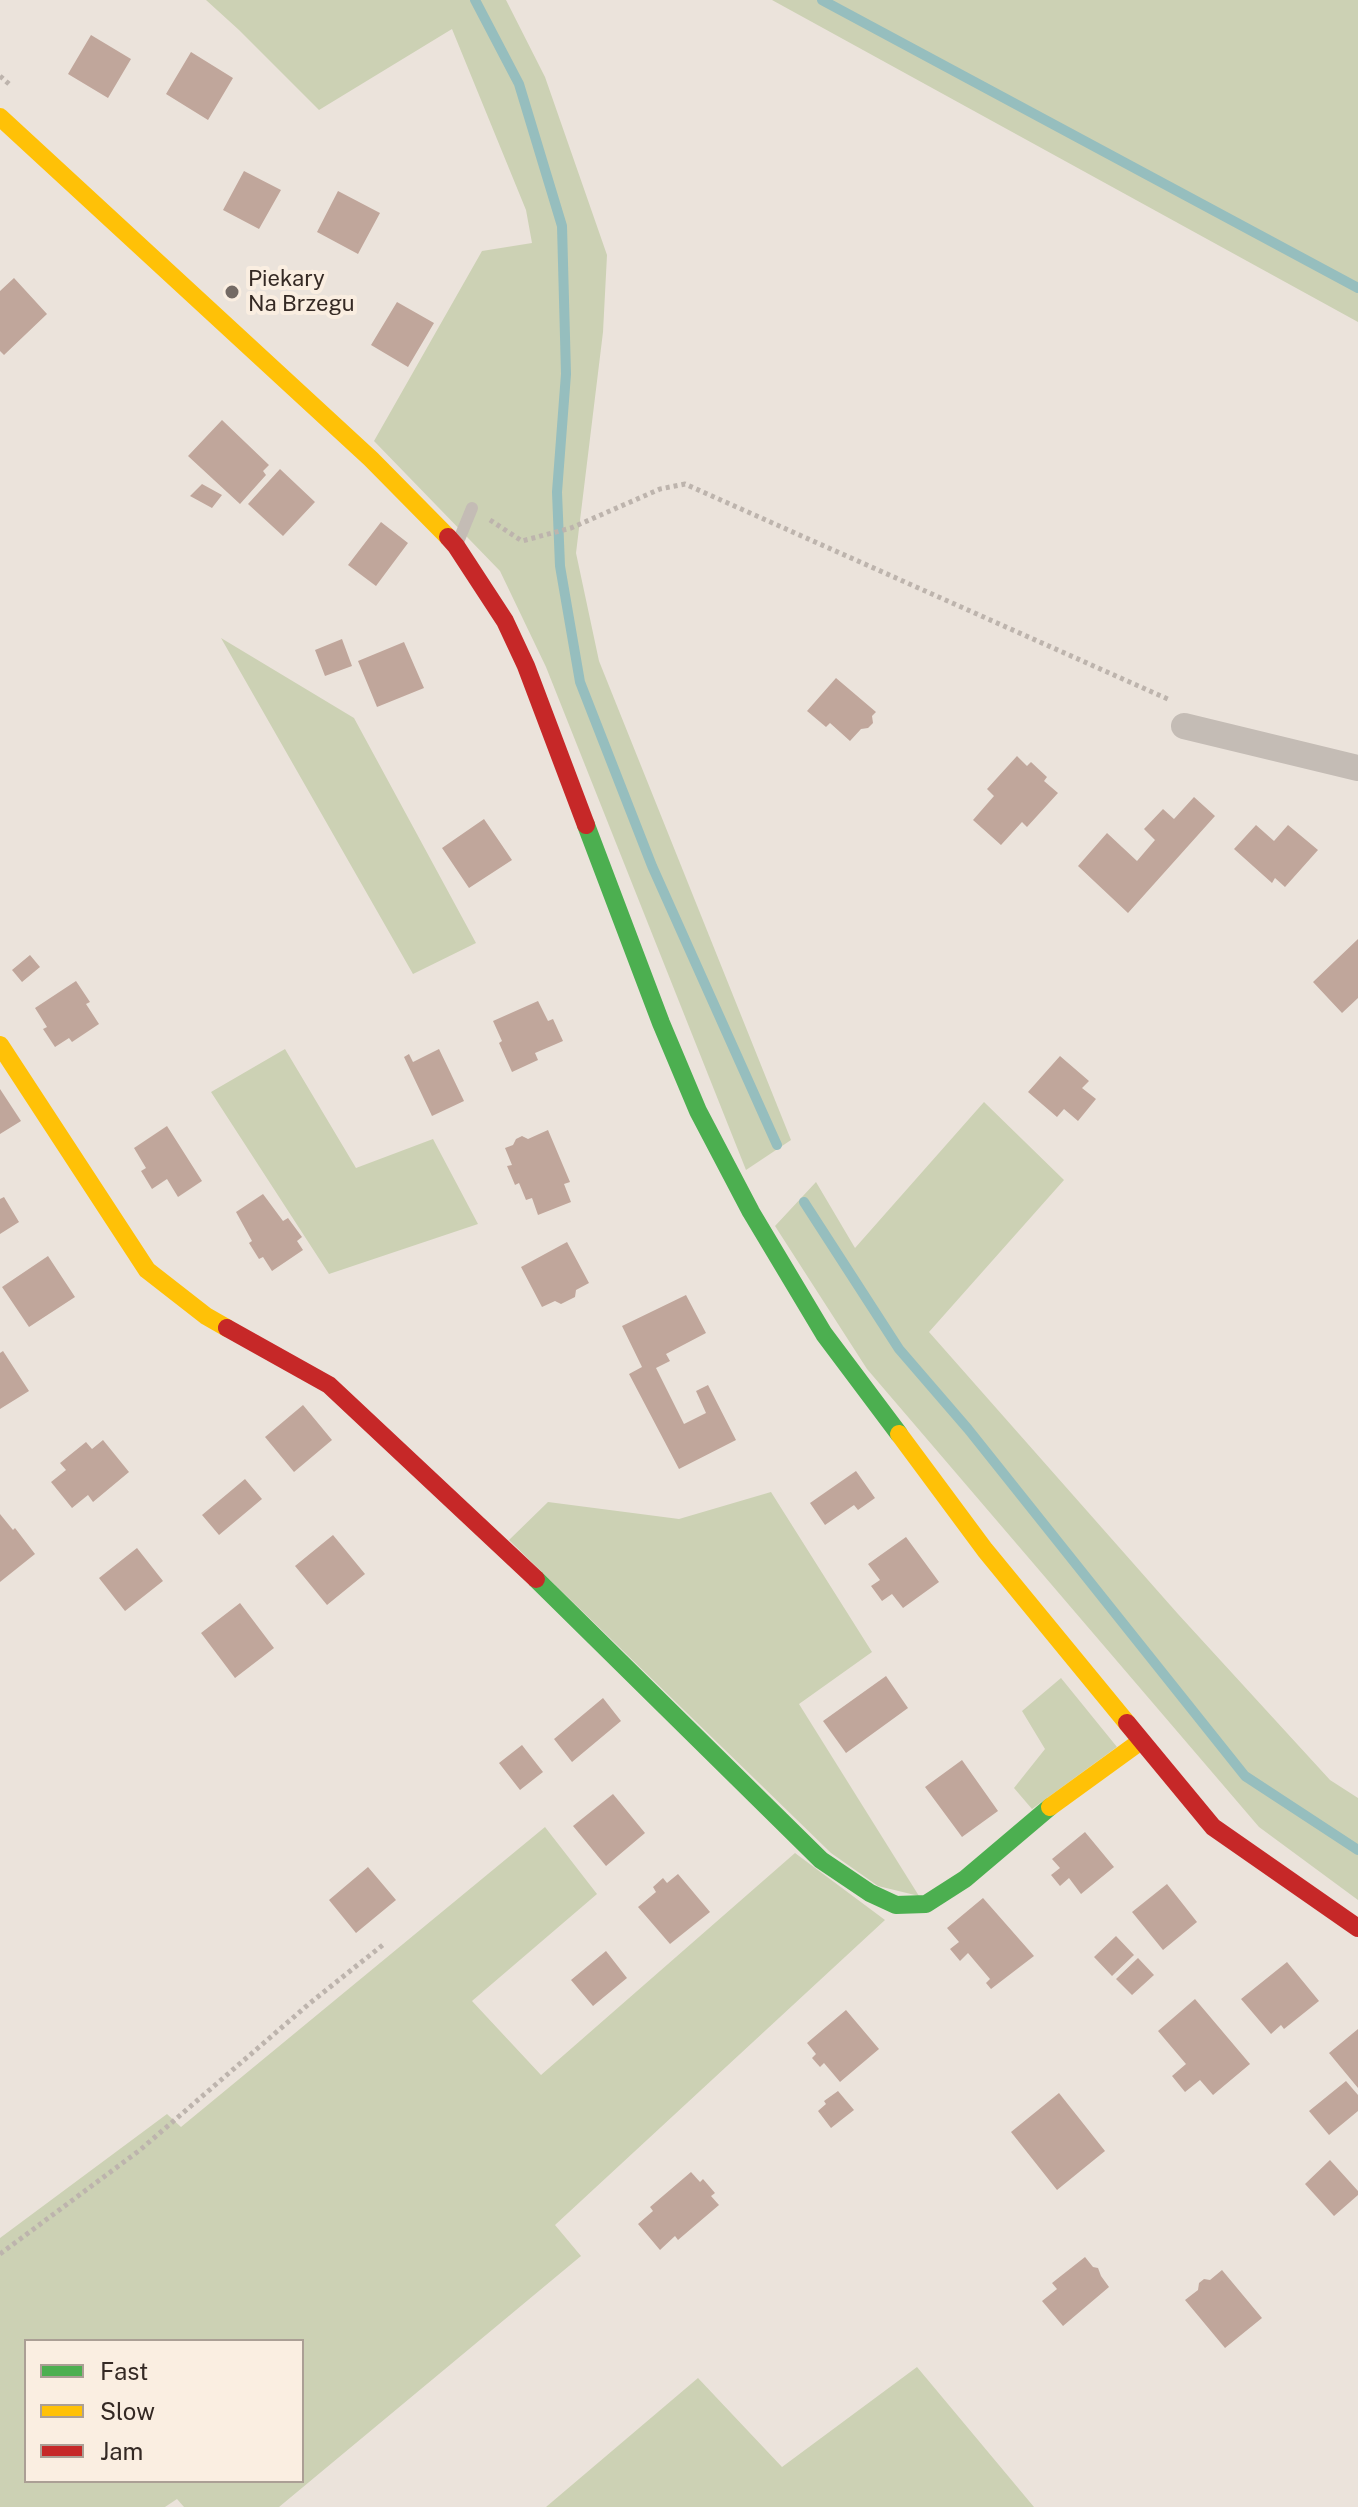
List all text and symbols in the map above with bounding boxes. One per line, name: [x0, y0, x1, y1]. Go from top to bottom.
place label: Piekary Na Brzegu: [248, 266, 355, 318]
marker: Piekary Na Brzegu: [223, 283, 241, 301]
legend: [24, 2339, 304, 2483]
text: Fast: [100, 2357, 148, 2385]
text: Slow: [100, 2397, 155, 2425]
text: Jam: [100, 2437, 143, 2465]

